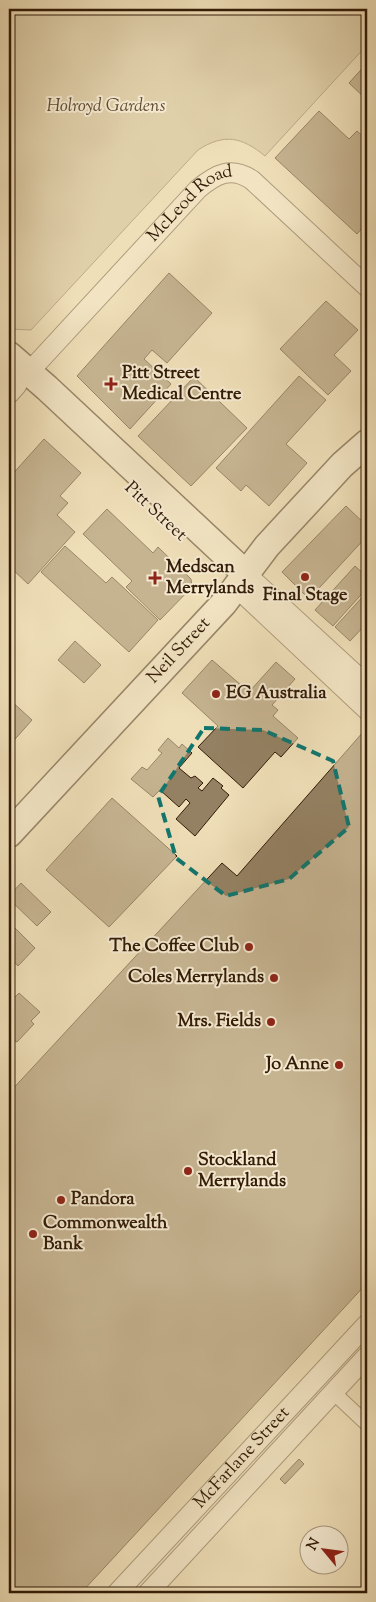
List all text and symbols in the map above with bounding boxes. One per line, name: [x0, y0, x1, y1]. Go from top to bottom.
park label: Holroyd Gardens: [46, 94, 166, 120]
street label: McLeod Road: [142, 159, 234, 249]
place label: Pitt Street Medical Centre: [122, 361, 242, 408]
marker: Pitt Street Medical Centre: [104, 377, 118, 391]
street label: Pitt Street: [118, 476, 192, 548]
place label: Medscan Merrylands: [166, 555, 254, 602]
marker: Medscan Merrylands: [148, 571, 162, 585]
marker: Final Stage: [299, 571, 311, 583]
place label: Final Stage: [263, 583, 348, 609]
street label: Neil Street: [142, 612, 217, 690]
place label: EG Australia: [226, 681, 327, 707]
marker: EG Australia: [210, 688, 222, 700]
place label: The Coffee Club: [109, 934, 239, 960]
marker: The Coffee Club: [243, 941, 255, 953]
place label: Coles Merrylands: [128, 965, 264, 991]
marker: Coles Merrylands: [268, 972, 280, 984]
place label: Mrs. Fields: [177, 1009, 261, 1035]
marker: Mrs. Fields: [265, 1016, 277, 1028]
place label: Jo Anne: [264, 1052, 330, 1078]
marker: Jo Anne: [333, 1059, 345, 1071]
place label: Stockland Merrylands: [198, 1148, 286, 1195]
marker: Stockland Merrylands: [182, 1165, 194, 1177]
place label: Pandora: [71, 1187, 135, 1213]
marker: Pandora: [55, 1194, 67, 1206]
place label: Commonwealth Bank: [43, 1211, 168, 1258]
marker: Commonwealth Bank: [27, 1228, 39, 1240]
street label: McFarlane Street: [188, 1401, 297, 1515]
north arrow: [298, 1524, 348, 1574]
text: N: [303, 1535, 326, 1554]

